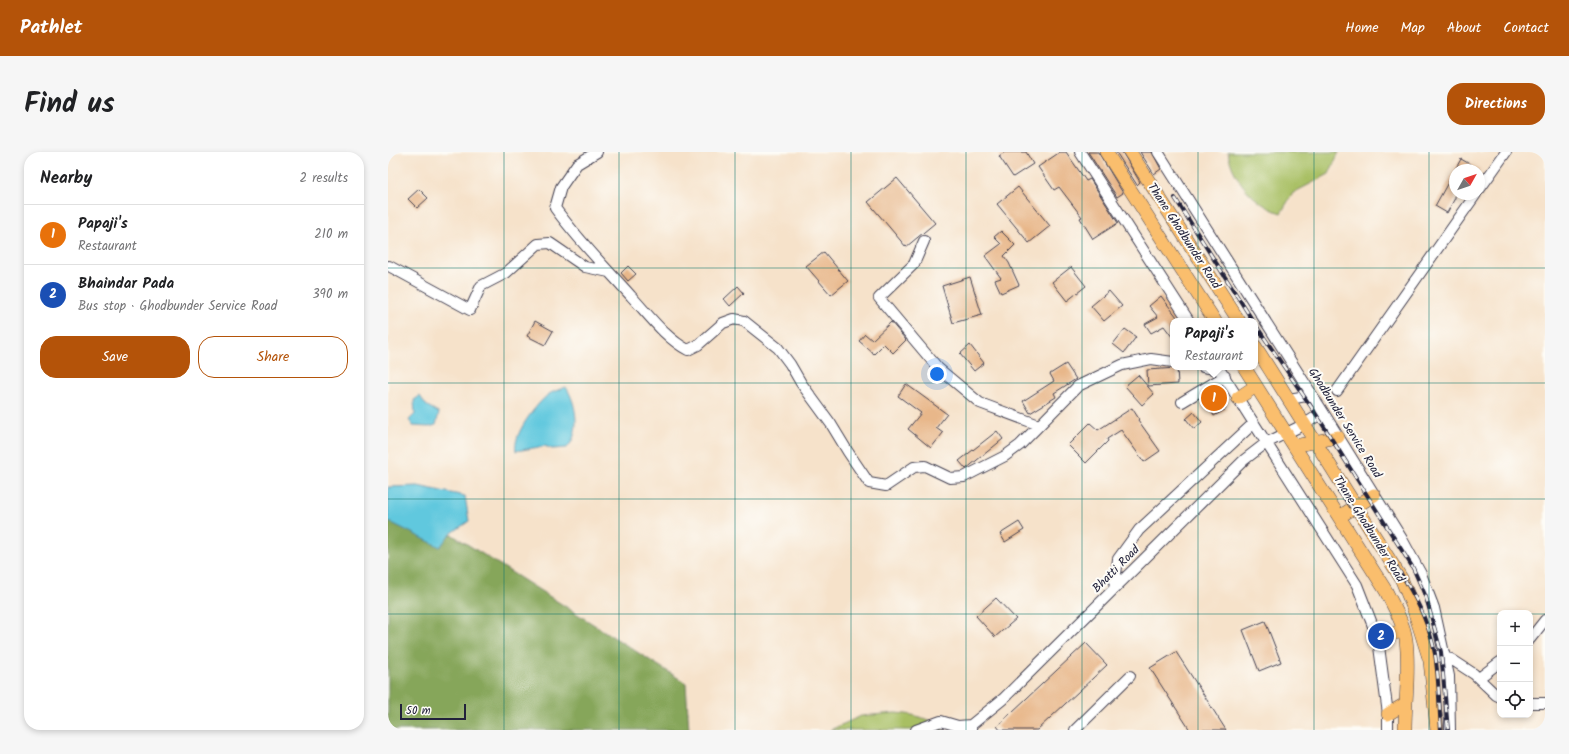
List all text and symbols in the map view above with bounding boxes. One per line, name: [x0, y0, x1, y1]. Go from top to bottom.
text: Pathlet: [20, 13, 82, 43]
text: Home: [1345, 17, 1379, 39]
text: Map: [1401, 17, 1425, 39]
text: About: [1447, 17, 1481, 39]
text: Contact: [1503, 17, 1549, 39]
text: Find us: [24, 82, 115, 127]
button: Directions: [1447, 83, 1545, 125]
north arrow: [1449, 164, 1485, 200]
text: Nearby: [40, 165, 92, 192]
text: 2 results: [300, 168, 348, 189]
street label: Thane Ghodbunder Road: [1143, 179, 1226, 294]
text: Papaji's: [78, 212, 128, 236]
text: 1: [51, 224, 55, 245]
text: 210 m: [314, 224, 348, 245]
text: Restaurant: [78, 236, 137, 257]
text: Bhaindar Pada: [78, 272, 174, 296]
text: 2: [49, 284, 57, 305]
text: 390 m: [312, 284, 348, 305]
text: Bus stop · Ghodbunder Service Road: [78, 296, 277, 317]
popup: [1170, 318, 1258, 370]
text: Papaji's: [1185, 322, 1234, 346]
button: Save: [40, 336, 190, 378]
button: Share: [198, 336, 348, 378]
text: Restaurant: [1185, 346, 1243, 367]
your location: [927, 364, 947, 384]
street label: Ghodbunder Service Road: [1303, 364, 1387, 483]
pin: 1: [1201, 383, 1227, 413]
street label: Thane Ghodbunder Road: [1328, 472, 1410, 587]
street label: Bhatti Road: [1088, 540, 1145, 597]
map controls: [1497, 610, 1533, 718]
button: +: [1497, 610, 1533, 646]
pin: 2: [1368, 621, 1394, 651]
button: −: [1497, 646, 1533, 682]
button: locate: [1497, 682, 1533, 718]
scale bar: [400, 702, 466, 721]
text: 50 m: [406, 702, 431, 720]

